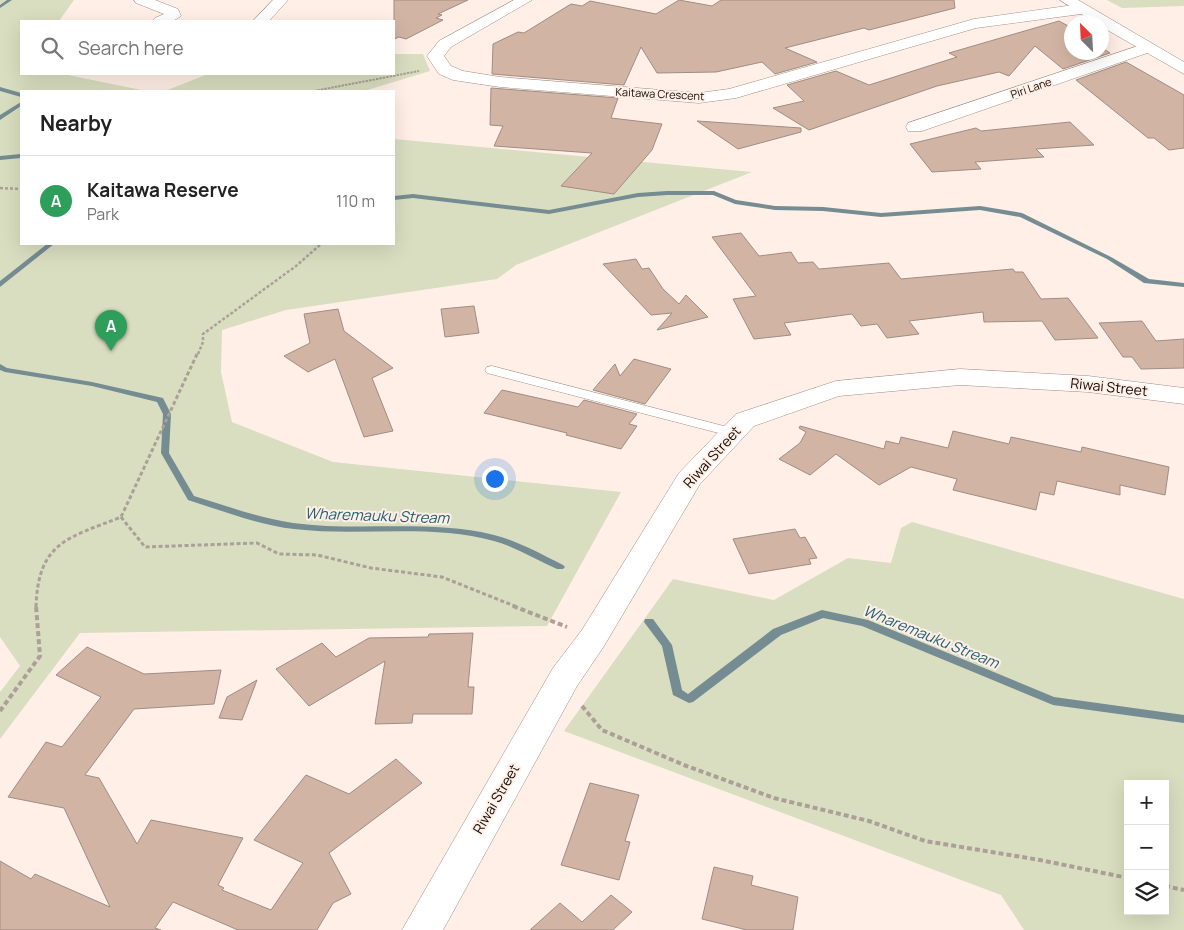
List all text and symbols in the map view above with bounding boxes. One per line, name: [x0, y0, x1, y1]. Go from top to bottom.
north arrow: [1064, 15, 1109, 60]
search box: [20, 20, 395, 75]
icon: search: [38, 34, 66, 62]
text: Search here: [78, 35, 184, 61]
street label: Piri Lane: [1008, 73, 1054, 102]
street label: Kaitawa Crescent: [615, 84, 705, 103]
text: Nearby: [40, 109, 112, 137]
text: Kaitawa Reserve: [87, 177, 239, 203]
text: A: [51, 190, 61, 212]
text: 110 m: [336, 190, 375, 212]
text: Park: [87, 203, 119, 225]
pin: A: [95, 310, 127, 351]
street label: Riwai Street: [1070, 373, 1149, 400]
street label: Riwai Street: [679, 421, 745, 492]
your location: [482, 466, 508, 492]
water label: Wharemauku Stream: [304, 502, 451, 529]
water label: Wharemauku Stream: [860, 600, 1003, 674]
street label: Riwai Street: [468, 760, 523, 837]
map controls: [1124, 780, 1169, 915]
button: +: [1124, 780, 1169, 825]
button: −: [1124, 825, 1169, 870]
button: layers: [1124, 870, 1169, 915]

